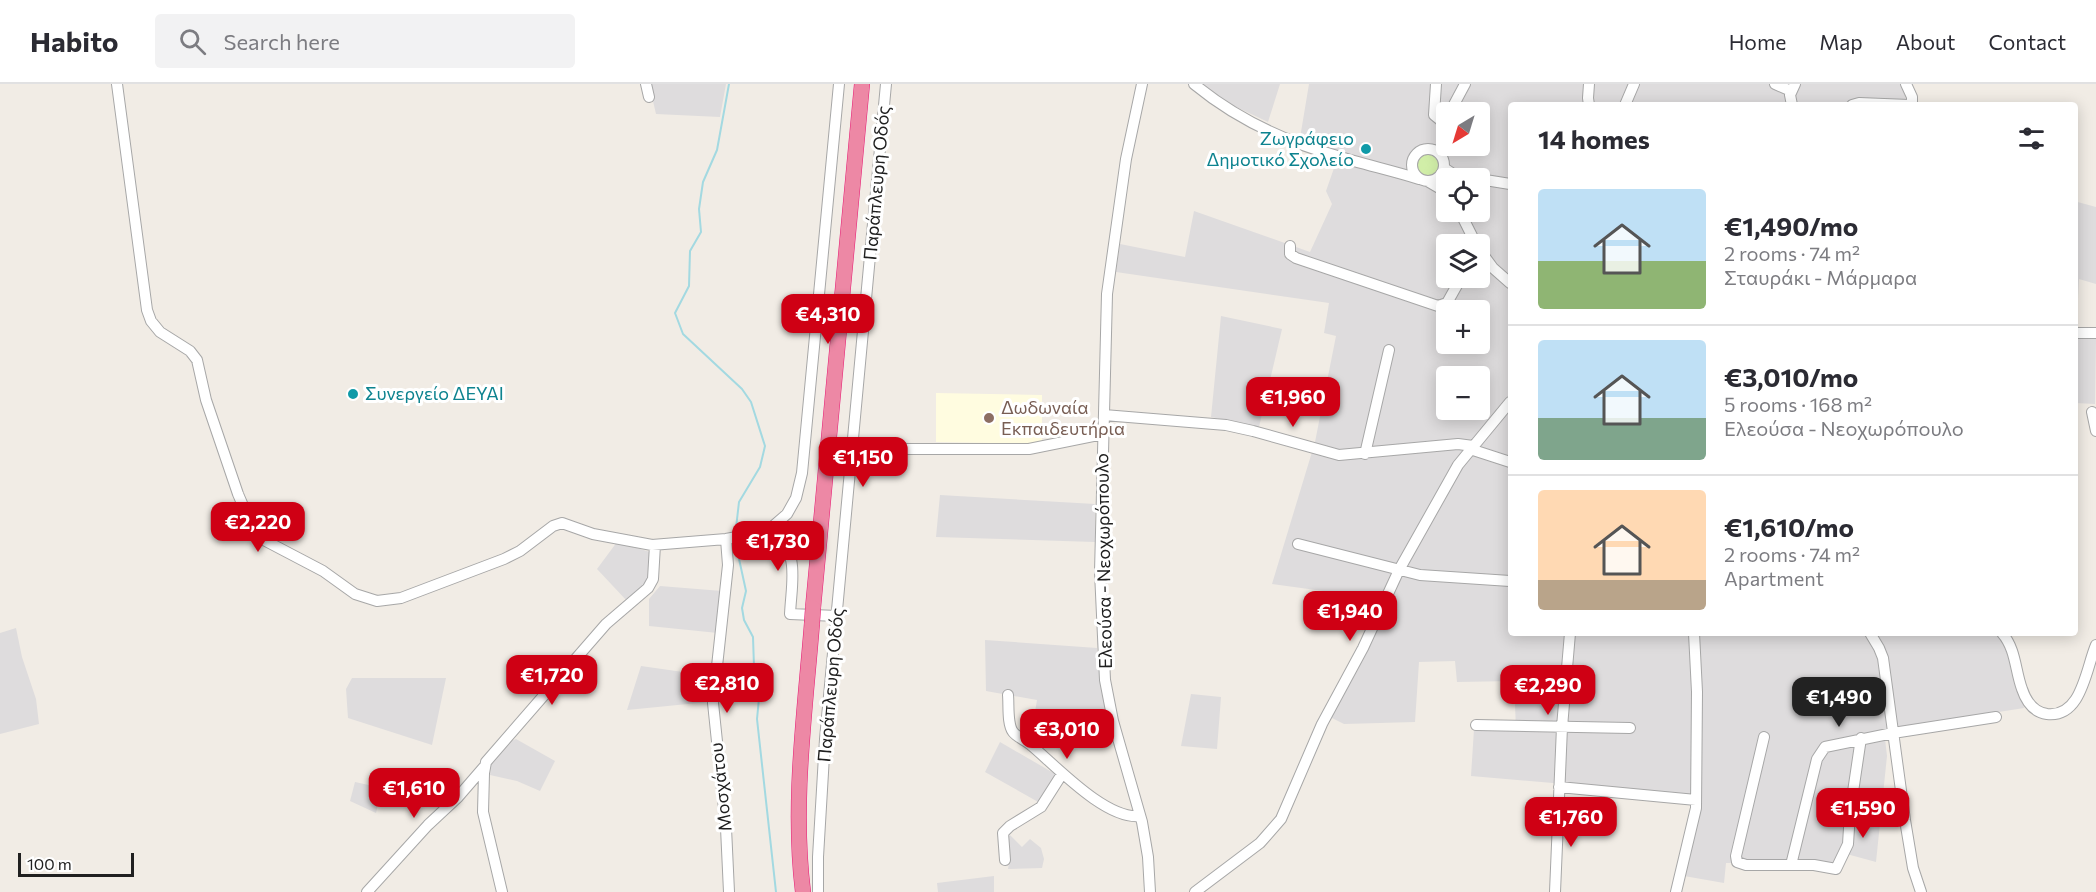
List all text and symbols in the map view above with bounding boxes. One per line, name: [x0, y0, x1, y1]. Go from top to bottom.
search box: [155, 14, 575, 68]
text: Habito: [30, 24, 119, 58]
icon: search: [176, 25, 209, 58]
text: Search here: [224, 28, 340, 55]
text: Home: [1729, 29, 1786, 54]
text: Map: [1819, 29, 1863, 54]
text: About: [1896, 29, 1955, 54]
text: Contact: [1988, 29, 2066, 54]
north arrow: [1436, 102, 1490, 156]
map controls: [1436, 102, 1490, 420]
street label: Παράπλευρη Οδός: [858, 105, 894, 261]
icon: filters: [2015, 122, 2048, 155]
text: 14 homes: [1538, 123, 1650, 154]
place label: Ζωγράφειο Δημοτικό Σχολείο: [1206, 127, 1354, 170]
marker: Ζωγράφειο Δημοτικό Σχολείο: [1359, 142, 1373, 156]
button: locate: [1436, 168, 1490, 222]
text: €1,490/mo: [1724, 210, 1858, 241]
icon: home: [1586, 213, 1658, 285]
button: layers: [1436, 234, 1490, 288]
text: 2 rooms · 74 m²: [1724, 241, 1860, 265]
text: Σταυράκι - Μάρμαρα: [1724, 265, 1917, 289]
pin: €4,310: [779, 294, 877, 345]
button: +: [1436, 300, 1490, 354]
text: €4,310: [795, 301, 861, 325]
text: €3,010/mo: [1724, 361, 1858, 392]
icon: home: [1586, 364, 1658, 436]
button: −: [1436, 366, 1490, 420]
pin: €1,960: [1244, 377, 1342, 428]
place label: Συνεργείο ΔΕΥΑΙ: [365, 382, 504, 404]
text: €1,960: [1260, 384, 1326, 408]
marker: Συνεργείο ΔΕΥΑΙ: [346, 387, 360, 401]
text: 5 rooms · 168 m²: [1724, 392, 1872, 416]
place label: Δωδωναία Εκπαιδευτήρια: [1001, 396, 1125, 439]
marker: Δωδωναία Εκπαιδευτήρια: [982, 411, 996, 425]
text: Ελεούσα - Νεοχωρόπουλο: [1724, 416, 1964, 440]
pin: €1,150: [814, 437, 912, 488]
text: €1,150: [833, 444, 893, 468]
street label: Ελεούσα - Νεοχωρόπουλο: [1090, 453, 1116, 669]
pin: €2,220: [209, 502, 307, 553]
text: €2,220: [225, 509, 291, 533]
text: €1,610/mo: [1724, 511, 1854, 542]
icon: home: [1586, 514, 1658, 586]
pin: €1,730: [729, 521, 827, 572]
text: €1,730: [746, 528, 810, 552]
text: 2 rooms · 74 m²: [1724, 542, 1860, 566]
text: Apartment: [1724, 566, 1824, 590]
pin: €1,940: [1301, 591, 1399, 642]
text: €1,940: [1317, 598, 1383, 622]
street label: Παράπλευρη Οδός: [812, 607, 848, 763]
pin: €1,720: [503, 655, 601, 706]
text: €1,720: [520, 662, 584, 686]
pin: €2,810: [678, 663, 776, 714]
pin: €2,290: [1499, 665, 1597, 716]
text: €2,810: [695, 670, 759, 694]
text: €2,290: [1514, 672, 1582, 696]
pin: €1,490: [1790, 677, 1888, 728]
text: €1,490: [1806, 684, 1872, 708]
pin: €3,010: [1018, 709, 1116, 760]
text: €3,010: [1034, 716, 1100, 740]
street label: Μοσχάτου: [704, 742, 736, 833]
pin: €1,610: [365, 768, 463, 819]
text: €1,610: [383, 775, 445, 799]
pin: €1,590: [1814, 788, 1912, 839]
text: €1,590: [1830, 795, 1896, 819]
pin: €1,760: [1522, 797, 1620, 848]
text: €1,760: [1539, 804, 1603, 828]
scale bar: [18, 850, 134, 878]
text: 100 m: [27, 854, 72, 873]

